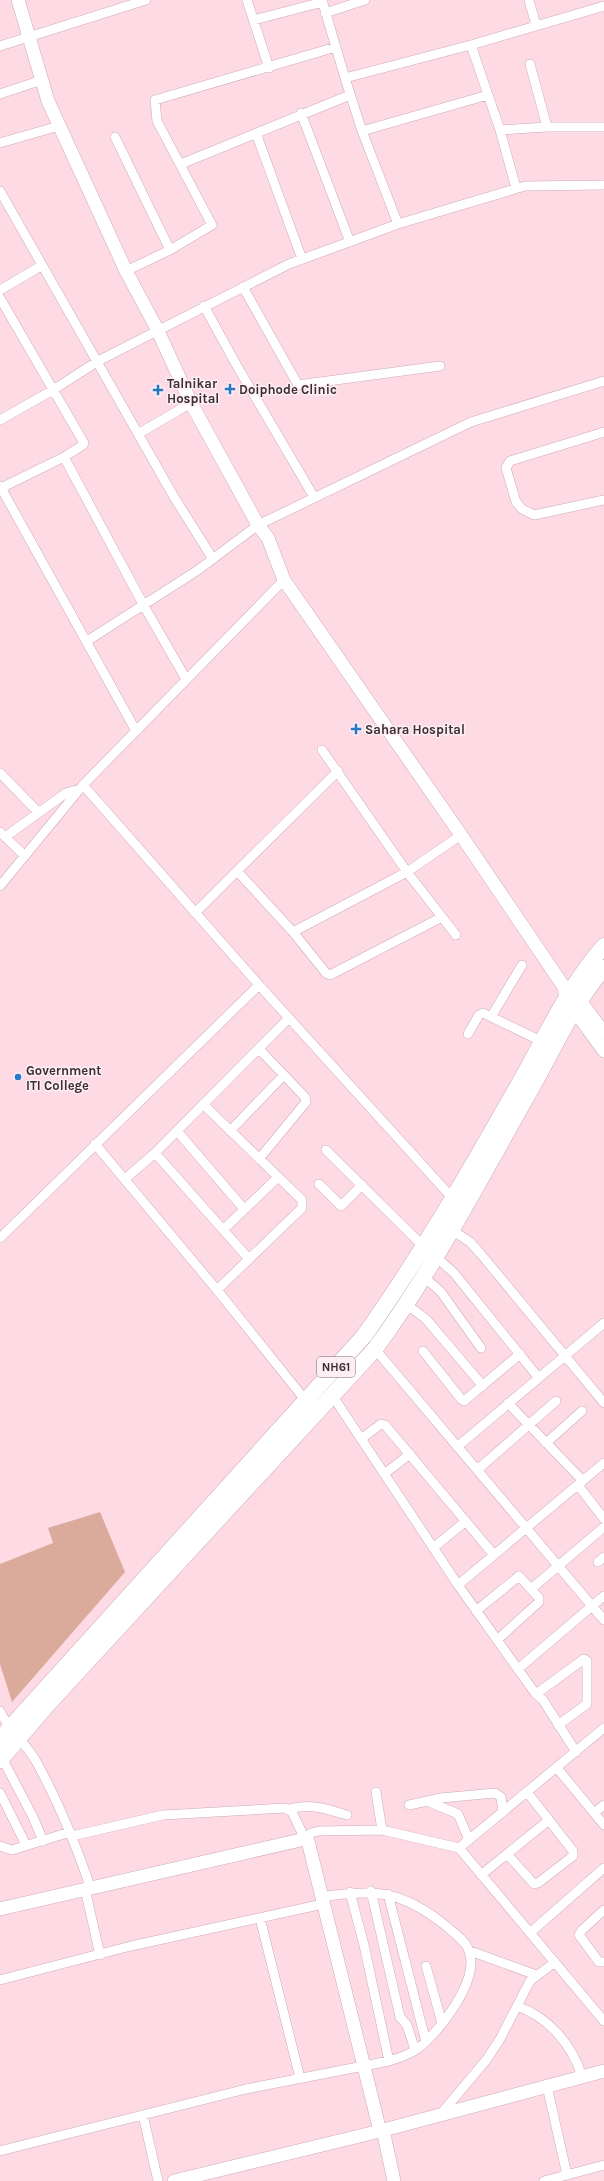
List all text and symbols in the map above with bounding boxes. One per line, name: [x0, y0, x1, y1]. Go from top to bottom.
place label: Talnikar Hospital: [167, 376, 219, 406]
place label: Doiphode Clinic: [239, 382, 337, 397]
marker: Doiphode Clinic: [224, 383, 236, 395]
marker: Talnikar Hospital: [152, 384, 164, 396]
place label: Sahara Hospital: [365, 722, 465, 737]
marker: Sahara Hospital: [350, 723, 362, 735]
place label: Government ITI College: [26, 1063, 101, 1093]
marker: Government ITI College: [13, 1072, 23, 1082]
road number: NH61: [317, 1357, 355, 1377]

